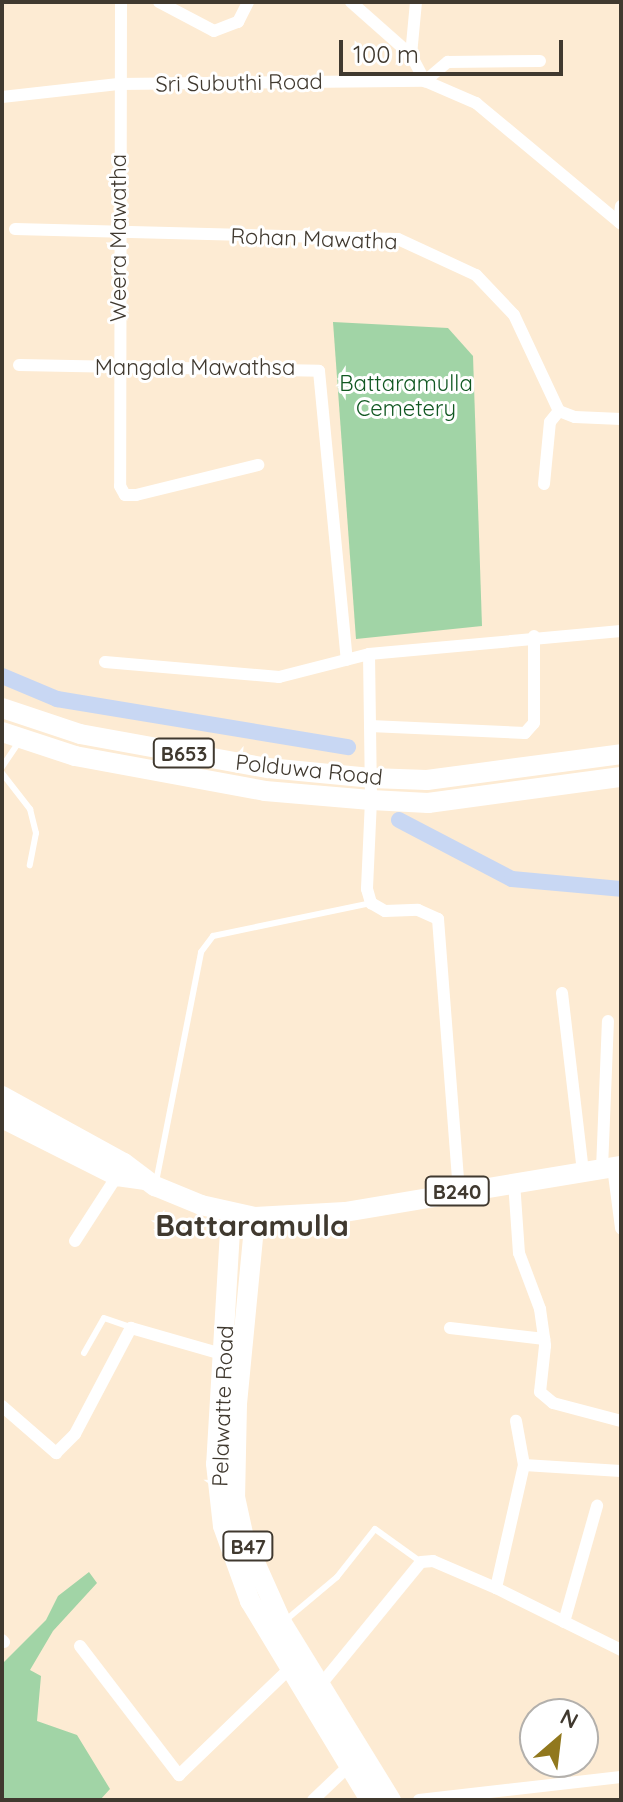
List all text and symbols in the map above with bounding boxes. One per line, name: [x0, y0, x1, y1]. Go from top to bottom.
scale bar: [343, 24, 567, 74]
text: 100 m: [353, 39, 419, 69]
street label: Sri Subuthi Road: [155, 68, 323, 98]
street label: Weera Mawatha: [106, 154, 132, 322]
street label: Rohan Mawatha: [230, 223, 398, 255]
street label: Mangala Mawathsa: [95, 355, 295, 381]
park label: Battaramulla Cemetery: [339, 370, 473, 422]
road number: B653: [152, 737, 216, 769]
street label: Polduwa Road: [234, 749, 384, 791]
road number: B240: [423, 1175, 491, 1207]
district label: Battaramulla: [155, 1207, 349, 1243]
street label: Pelawatte Road: [207, 1325, 239, 1487]
road number: B47: [222, 1530, 274, 1562]
north arrow: [519, 1698, 599, 1778]
text: N: [556, 1702, 583, 1735]

